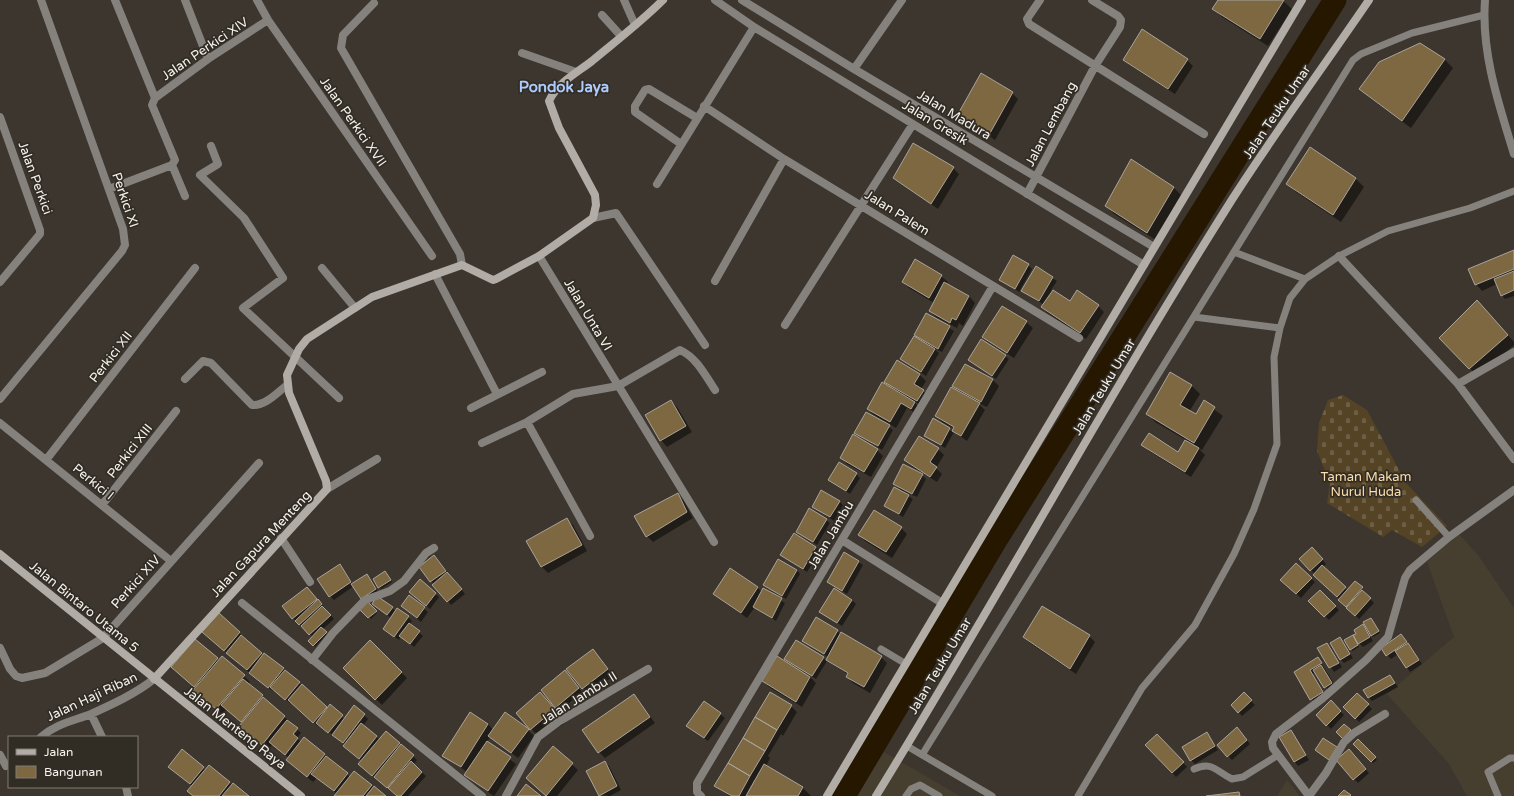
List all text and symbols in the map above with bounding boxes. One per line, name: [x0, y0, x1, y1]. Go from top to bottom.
street label: Jalan Perkici XIV: [158, 14, 252, 84]
street label: Jalan Teuku Umar: [1240, 62, 1314, 162]
street label: Jalan Perkici XVII: [316, 74, 390, 170]
district label: Pondok Jaya: [519, 78, 609, 97]
street label: Jalan Lembang: [1022, 79, 1080, 169]
street label: Jalan Madura: [914, 87, 994, 143]
street label: Jalan Gresik: [899, 97, 971, 149]
street label: Jalan Perkici: [14, 139, 56, 217]
street label: Perkici XI: [108, 170, 142, 230]
street label: Jalan Palem: [862, 187, 932, 239]
street label: Jalan Unta VI: [560, 276, 616, 354]
street label: Perkici XII: [86, 328, 136, 386]
street label: Jalan Teuku Umar: [1069, 336, 1139, 438]
street label: Perkici XIII: [104, 421, 156, 481]
street label: Perkici I: [69, 461, 117, 503]
park label: Taman Makam Nurul Huda: [1321, 469, 1411, 500]
street label: Jalan Gapura Menteng: [207, 487, 315, 601]
street label: Jalan Jambu: [804, 498, 858, 572]
street label: Perkici XIV: [108, 552, 164, 612]
street label: Jalan Bintaro Utama 5: [26, 558, 142, 656]
street label: Jalan Teuku Umar: [905, 615, 975, 717]
street label: Jalan Jambu II: [538, 668, 620, 728]
street label: Jalan Haji Riban: [44, 669, 140, 725]
street label: Jalan Menteng Raya: [181, 683, 289, 773]
legend: [8, 736, 138, 788]
text: Jalan: [44, 745, 73, 759]
text: Bangunan: [44, 765, 103, 779]

